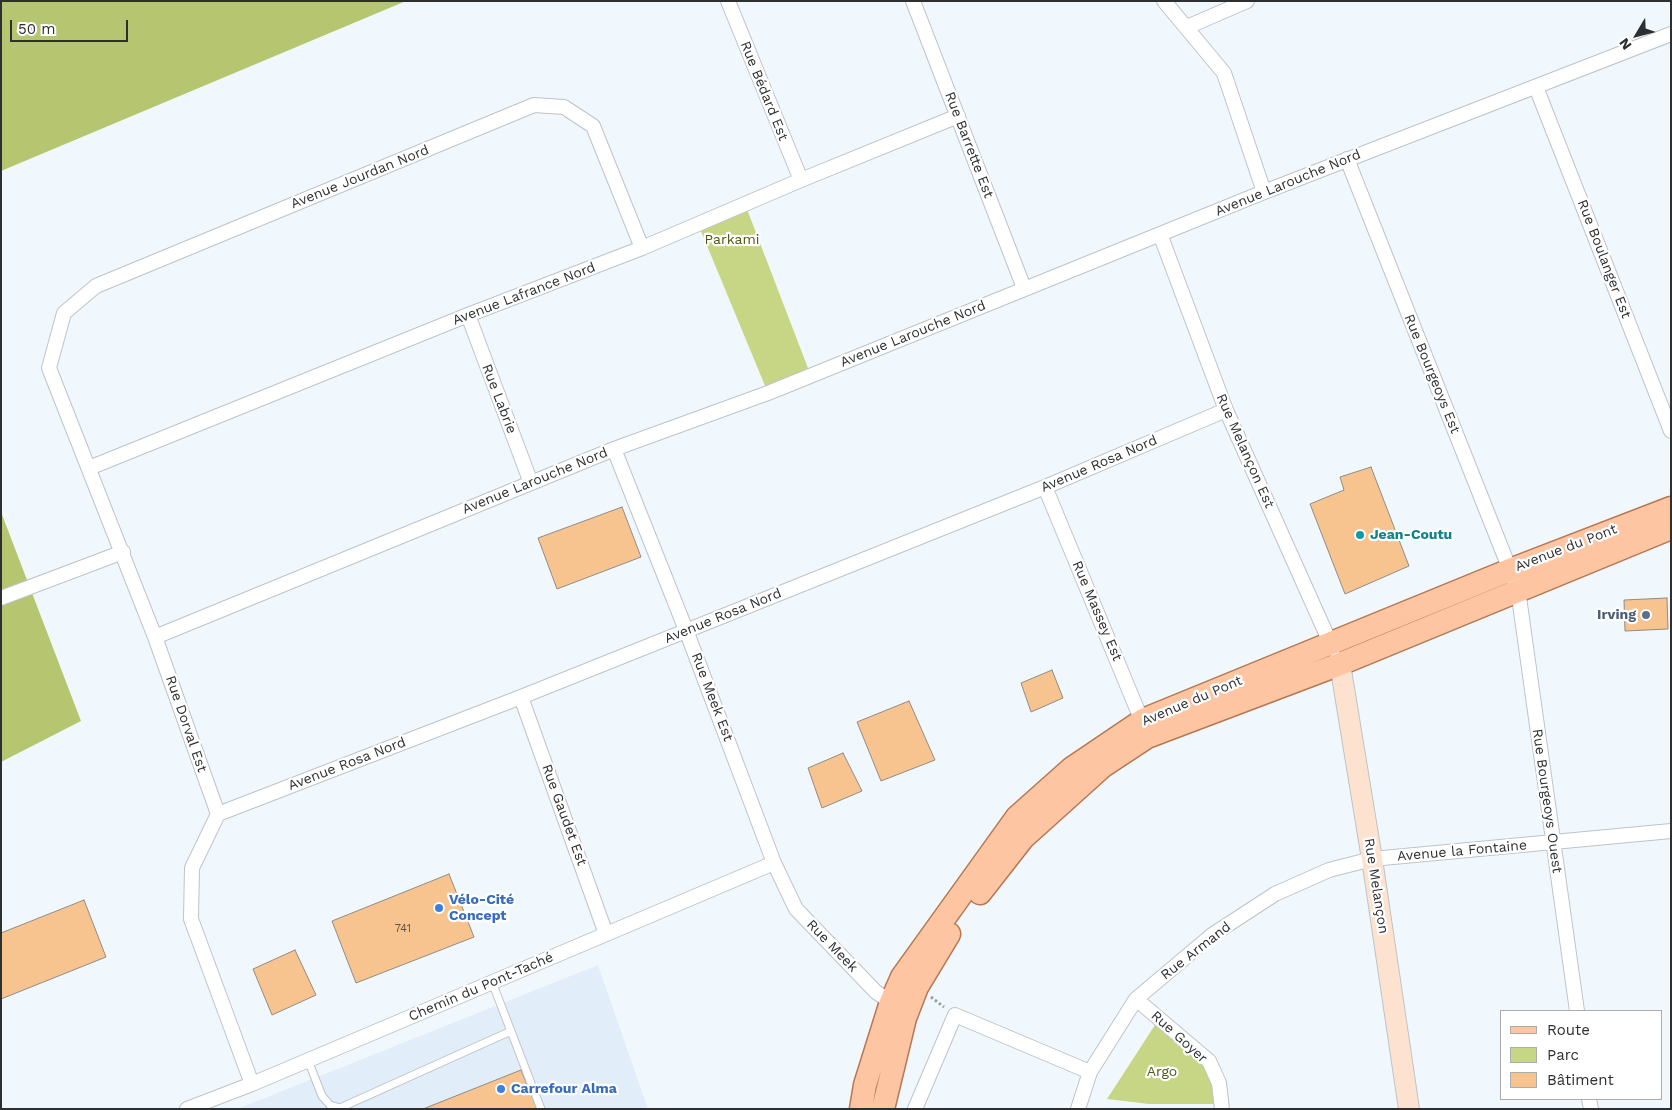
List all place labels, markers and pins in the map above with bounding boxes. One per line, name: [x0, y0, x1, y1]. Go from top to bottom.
place label: Jean-Coutu: [1370, 527, 1452, 543]
marker: Jean-Coutu: [1354, 529, 1366, 541]
place label: Irving: [1597, 607, 1636, 623]
marker: Irving: [1640, 609, 1652, 621]
place label: Vélo-Cité Concept: [449, 892, 514, 924]
marker: Vélo-Cité Concept: [433, 902, 445, 914]
place label: Carrefour Alma: [511, 1081, 617, 1097]
marker: Carrefour Alma: [495, 1083, 507, 1095]

